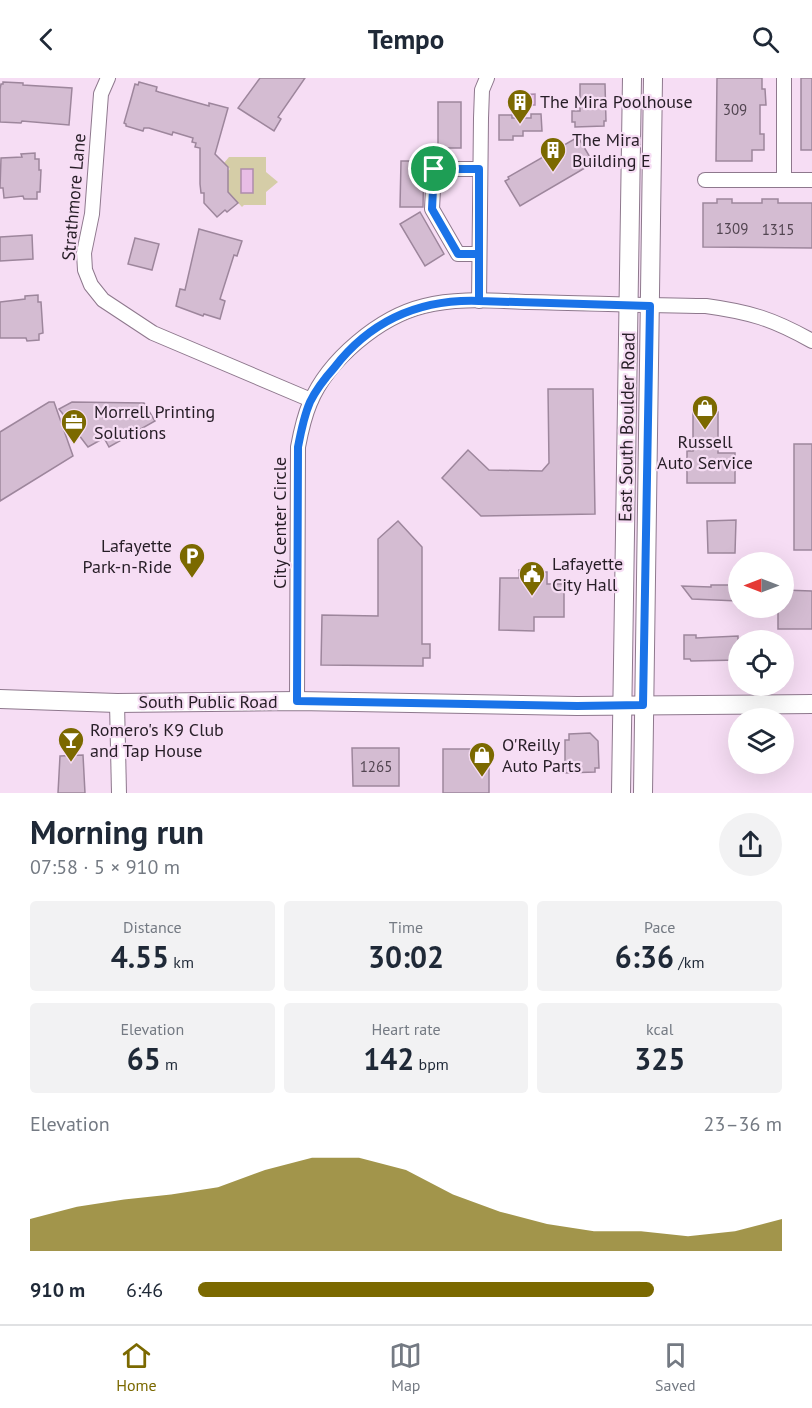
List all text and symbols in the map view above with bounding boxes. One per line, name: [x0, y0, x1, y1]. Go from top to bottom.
text: Tempo: [368, 22, 444, 56]
icon: back: [30, 23, 63, 56]
icon: search: [749, 23, 782, 56]
building icon: The Mira Poolhouse: [505, 87, 535, 125]
place label: The Mira Poolhouse: [540, 90, 693, 113]
house number: 309: [723, 100, 747, 119]
place label: The Mira Building E: [572, 128, 651, 172]
street label: Strathmore Lane: [56, 132, 91, 262]
building icon: The Mira Building E: [538, 135, 568, 173]
pin: [408, 143, 459, 194]
icon: arrive: [417, 152, 450, 185]
house number: 1309: [716, 219, 748, 238]
house number: 1315: [762, 220, 794, 239]
street label: East South Boulder Road: [613, 332, 640, 522]
shop icon: Russell Auto Service: [690, 393, 720, 431]
place label: Morrell Printing Solutions: [94, 400, 215, 444]
office icon: Morrell Printing Solutions: [59, 407, 89, 445]
place label: Russell Auto Service: [657, 430, 753, 474]
street label: City Center Circle: [268, 457, 291, 589]
place label: Lafayette Park-n-Ride: [83, 534, 172, 578]
parking icon: Lafayette Park-n-Ride: [177, 541, 207, 579]
place label: Lafayette City Hall: [552, 552, 623, 596]
north arrow: [728, 552, 794, 618]
map controls: [728, 552, 794, 774]
public building icon: Lafayette City Hall: [517, 559, 547, 597]
button: locate: [728, 630, 794, 696]
street label: South Public Road: [138, 690, 278, 713]
button: layers: [728, 708, 794, 774]
place label: Romero's K9 Club and Tap House: [90, 718, 224, 762]
bar icon: Romero's K9 Club and Tap House: [56, 725, 86, 763]
place label: O'Reilly Auto Parts: [502, 733, 581, 777]
shop icon: O'Reilly Auto Parts: [467, 740, 497, 778]
house number: 1265: [360, 757, 392, 776]
text: Morning run: [30, 810, 204, 853]
button: share: [719, 813, 782, 876]
text: 07:58 · 5 × 910 m: [30, 854, 180, 880]
text: Distance: [123, 917, 182, 937]
text: Time: [389, 917, 423, 937]
text: Pace: [644, 917, 675, 937]
text: 4.55: [111, 937, 169, 976]
text: 30:02: [368, 937, 444, 976]
text: 6:36: [615, 937, 674, 976]
text: km: [169, 952, 194, 972]
text: /km: [674, 952, 705, 972]
text: Elevation: [120, 1019, 184, 1039]
text: Heart rate: [371, 1019, 441, 1039]
text: kcal: [646, 1019, 673, 1039]
text: 65: [127, 1039, 161, 1078]
text: 142: [363, 1039, 414, 1078]
text: 325: [634, 1039, 685, 1078]
text: m: [161, 1054, 178, 1074]
text: bpm: [414, 1054, 449, 1074]
text: Elevation: [30, 1111, 110, 1137]
text: 23–36 m: [704, 1111, 782, 1137]
text: 910 m: [30, 1277, 85, 1303]
text: 6:46: [126, 1277, 163, 1303]
tab: Home: [116, 1339, 157, 1395]
tab: Map: [389, 1339, 422, 1395]
tab: Saved: [655, 1339, 696, 1395]

